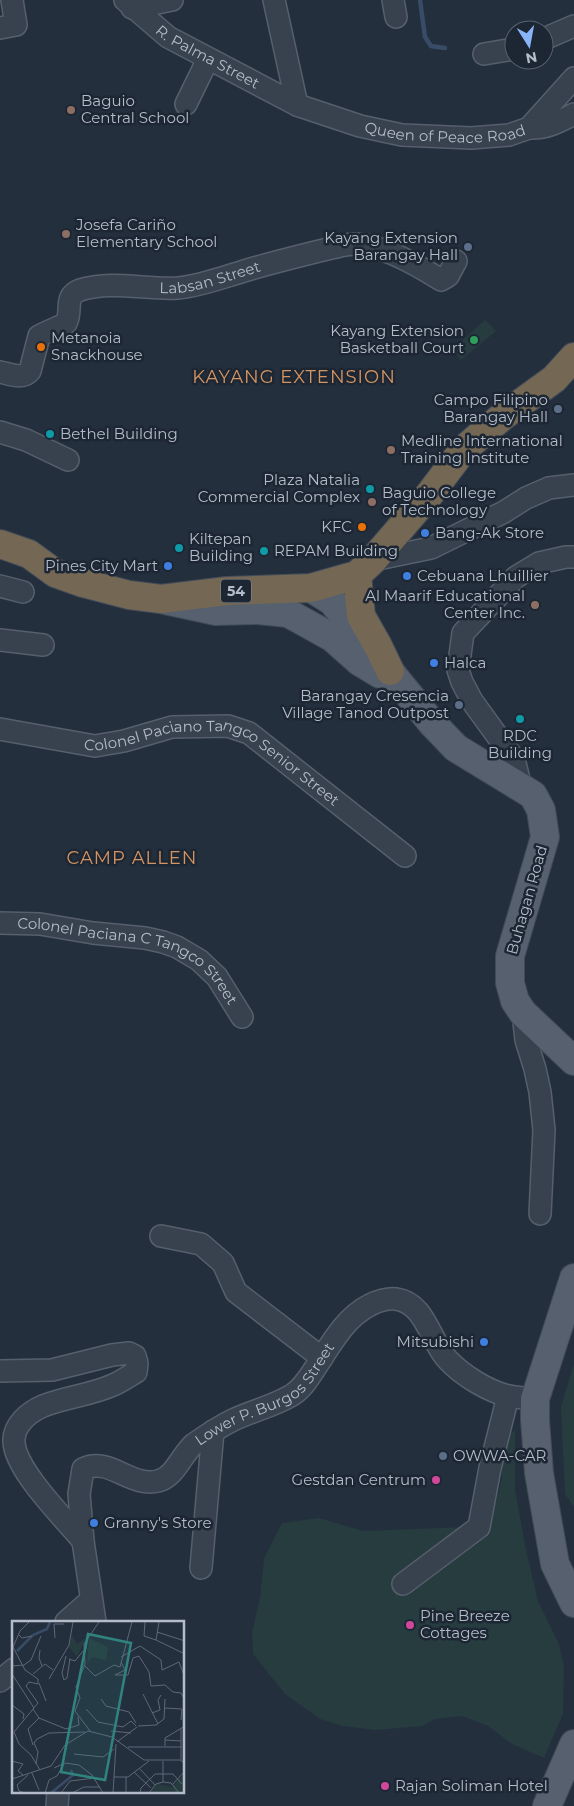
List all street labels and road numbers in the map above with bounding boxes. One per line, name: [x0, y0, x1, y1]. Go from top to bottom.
street label: R. Palma Street: [152, 21, 263, 93]
street label: Queen of Peace Road: [363, 117, 528, 147]
street label: Labsan Street: [159, 257, 262, 297]
road number: 54: [221, 580, 251, 602]
street label: Colonel Paciano Tangco Senior Street: [83, 715, 343, 810]
street label: Buhagan Road: [502, 843, 551, 957]
street label: Colonel Paciana C Tangco Street: [17, 913, 242, 1008]
street label: Lower P. Burgos Street: [191, 1339, 338, 1449]

